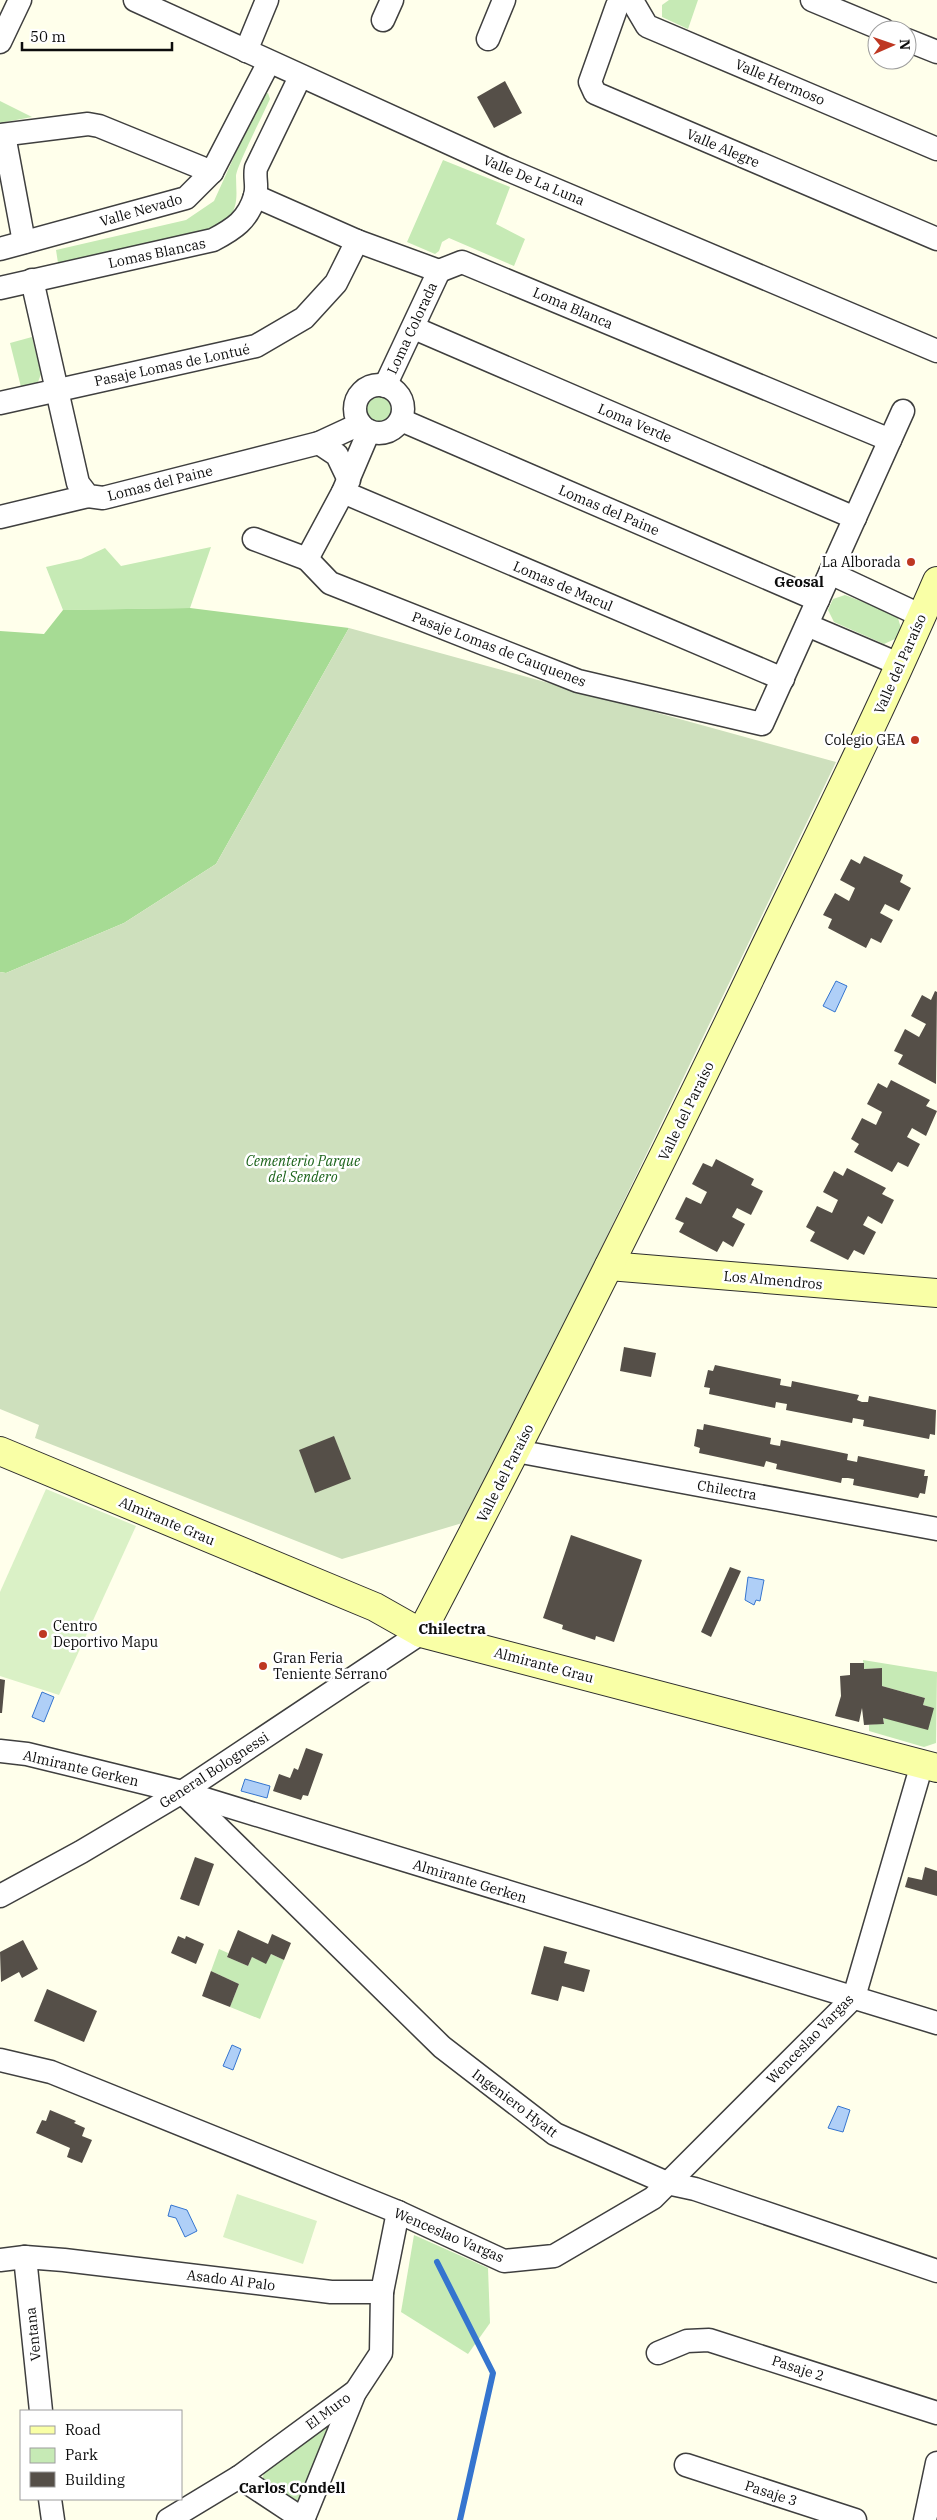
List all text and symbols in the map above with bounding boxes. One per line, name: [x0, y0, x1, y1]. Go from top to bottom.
scale bar: [22, 20, 172, 52]
north arrow: [867, 20, 917, 70]
text: 50 m: [30, 27, 66, 46]
text: N: [896, 39, 914, 50]
street label: Valle Hermoso: [732, 55, 828, 109]
street label: Valle Alegre: [684, 125, 762, 171]
street label: Valle De La Luna: [481, 151, 588, 210]
street label: Valle Nevado: [98, 190, 184, 230]
street label: Lomas Blancas: [107, 234, 208, 272]
street label: Loma Colorada: [383, 279, 441, 377]
street label: Loma Blanca: [530, 283, 616, 333]
street label: Pasaje Lomas de Lontué: [93, 340, 251, 390]
street label: Loma Verde: [595, 399, 675, 447]
street label: Lomas del Paine: [106, 461, 214, 505]
street label: Lomas del Paine: [556, 481, 662, 539]
place label: La Alborada: [822, 553, 901, 571]
marker: La Alborada: [905, 556, 917, 568]
street label: Lomas de Macul: [510, 557, 616, 615]
district label: Geosal: [774, 572, 824, 591]
street label: Pasaje Lomas de Cauquenes: [409, 607, 589, 691]
street label: Valle del Paraíso: [870, 611, 930, 717]
place label: Colegio GEA: [825, 731, 905, 749]
marker: Colegio GEA: [909, 734, 921, 746]
street label: Valle del Paraíso: [654, 1059, 718, 1163]
park label: Cementerio Parque del Sendero: [246, 1152, 361, 1186]
street label: Los Almendros: [723, 1267, 823, 1293]
street label: Valle del Paraíso: [473, 1421, 538, 1525]
street label: Chilectra: [696, 1476, 758, 1504]
street label: Almirante Grau: [116, 1493, 218, 1549]
place label: Centro Deportivo Mapu: [53, 1617, 159, 1651]
district label: Chilectra: [418, 1619, 486, 1638]
marker: Centro Deportivo Mapu: [37, 1628, 49, 1640]
street label: Almirante Grau: [492, 1643, 596, 1687]
place label: Gran Feria Teniente Serrano: [273, 1649, 387, 1683]
marker: Gran Feria Teniente Serrano: [257, 1660, 269, 1672]
street label: General Bolognessi: [156, 1728, 272, 1812]
street label: Almirante Gerken: [21, 1746, 141, 1790]
street label: Almirante Gerken: [411, 1855, 529, 1907]
street label: Wenceslao Vargas: [763, 1990, 858, 2088]
street label: Ingeniero Hyatt: [469, 2065, 561, 2141]
street label: Wenceslao Vargas: [391, 2204, 507, 2266]
street label: Asado Al Palo: [186, 2266, 276, 2294]
street label: Ventana: [21, 2306, 45, 2362]
street label: Pasaje 2: [770, 2351, 826, 2385]
street label: El Muro: [302, 2389, 354, 2433]
legend: [20, 2410, 182, 2500]
text: Road: [65, 2420, 101, 2439]
text: Park: [65, 2445, 98, 2464]
text: Building: [65, 2470, 125, 2489]
street label: Pasaje 3: [743, 2476, 799, 2510]
district label: Carlos Condell: [239, 2478, 345, 2497]

